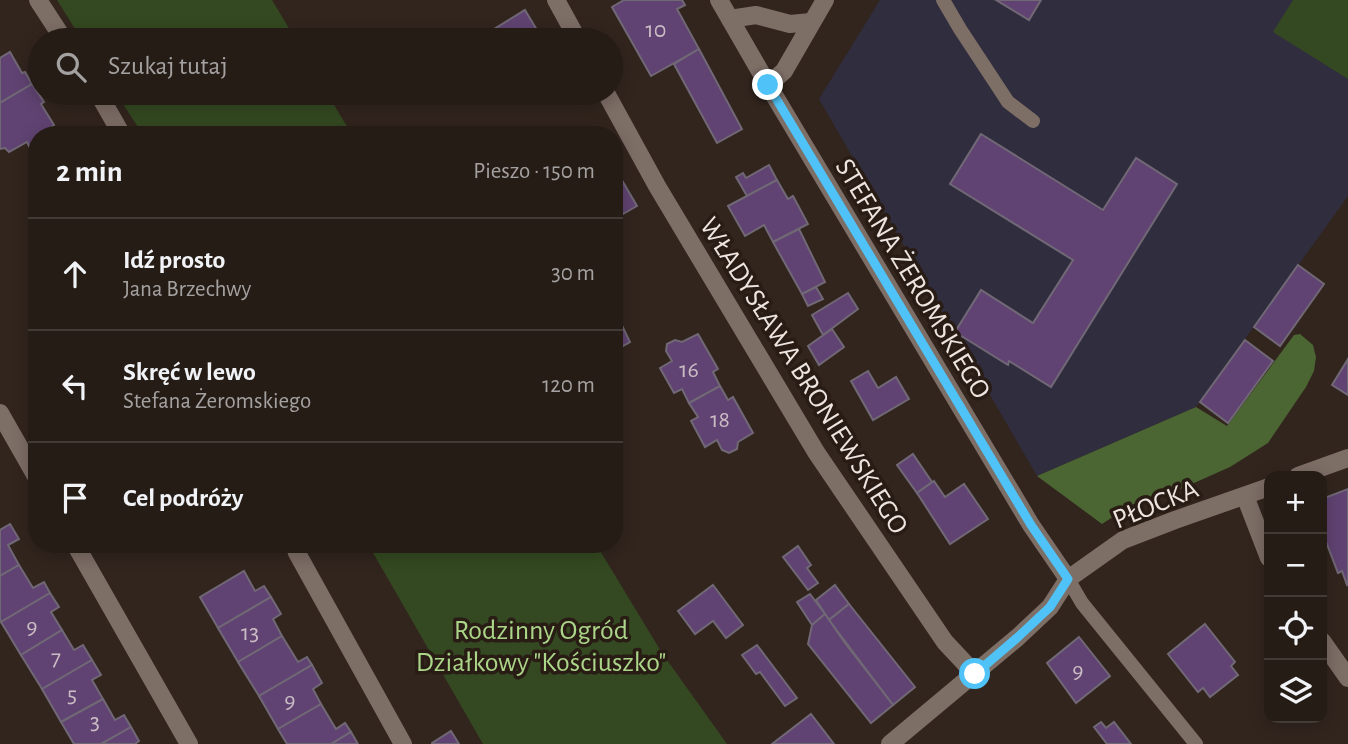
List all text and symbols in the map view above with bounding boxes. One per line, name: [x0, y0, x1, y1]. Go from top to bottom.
house number: 10: [646, 18, 666, 42]
search box: [28, 28, 623, 105]
icon: search: [52, 48, 90, 86]
text: Szukaj tutaj: [108, 53, 228, 79]
route end: [752, 69, 783, 100]
street label: STEFANA ŻEROMSKIEGO: [830, 153, 997, 404]
text: 2 min: [56, 157, 123, 187]
text: Pieszo · 150 m: [473, 160, 595, 183]
street label: WŁADYSŁAWA BRONIEWSKIEGO: [694, 213, 913, 539]
text: Idź prosto: [123, 247, 225, 273]
icon: ahead: [56, 255, 94, 293]
text: 30 m: [551, 262, 595, 285]
text: Jana Brzechwy: [123, 278, 251, 301]
house number: 16: [679, 358, 699, 382]
text: Skręć w lewo: [123, 359, 256, 385]
icon: left: [56, 367, 94, 405]
text: 120 m: [542, 374, 595, 397]
text: Stefana Żeromskiego: [123, 390, 311, 413]
house number: 18: [710, 408, 730, 432]
map controls: [1264, 471, 1327, 723]
button: +: [1264, 471, 1327, 534]
street label: PŁOCKA: [1109, 475, 1202, 535]
icon: arrive: [56, 479, 94, 517]
text: Cel podróży: [123, 485, 243, 511]
button: −: [1264, 534, 1327, 597]
button: locate: [1264, 597, 1327, 660]
house number: 9: [26, 615, 38, 639]
park label: Rodzinny Ogród Działkowy "Kościuszko": [416, 617, 666, 677]
house number: 13: [241, 621, 259, 645]
house number: 7: [51, 646, 61, 670]
route start: [959, 658, 990, 689]
house number: 9: [1072, 659, 1084, 683]
button: layers: [1264, 660, 1327, 723]
house number: 5: [67, 683, 77, 707]
house number: 9: [284, 689, 296, 713]
house number: 3: [90, 710, 100, 734]

